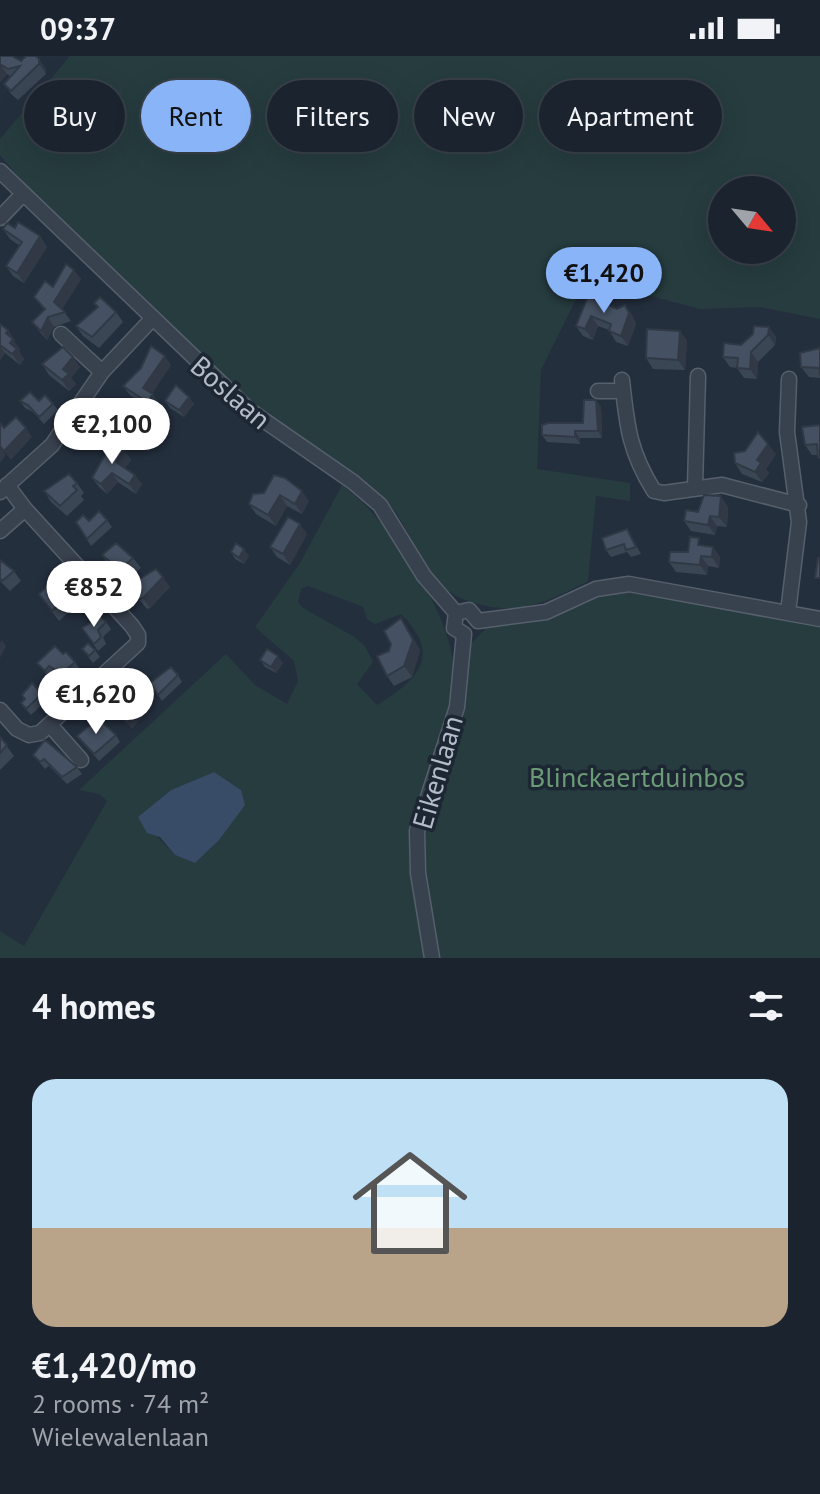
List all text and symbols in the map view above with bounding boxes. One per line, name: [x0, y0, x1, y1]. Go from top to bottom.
text: 09:37: [40, 9, 116, 48]
chip: Buy: [24, 80, 125, 152]
chip: Rent: [141, 80, 251, 152]
chip: Filters: [267, 80, 398, 152]
chip: New: [414, 80, 523, 152]
chip: Apartment: [539, 80, 722, 152]
north arrow: [708, 176, 796, 264]
map controls: [708, 176, 796, 264]
pin: €1,420: [539, 247, 669, 315]
text: €1,420: [564, 256, 644, 289]
street label: Boslaan: [183, 347, 279, 437]
pin: €2,100: [47, 398, 177, 466]
text: €2,100: [72, 407, 152, 440]
pin: €852: [47, 561, 141, 629]
text: €852: [65, 570, 123, 603]
pin: €1,620: [31, 668, 161, 736]
text: €1,620: [56, 677, 136, 710]
street label: Eikenlaan: [403, 711, 471, 833]
park label: Blinckaertduinbos: [529, 758, 745, 795]
text: 4 homes: [32, 984, 156, 1028]
icon: filters: [744, 984, 788, 1028]
icon: home: [338, 1131, 482, 1275]
text: €1,420/mo: [32, 1343, 196, 1387]
text: 2 rooms · 74 m²: [32, 1387, 209, 1420]
text: Wielewalenlaan: [32, 1420, 209, 1453]

